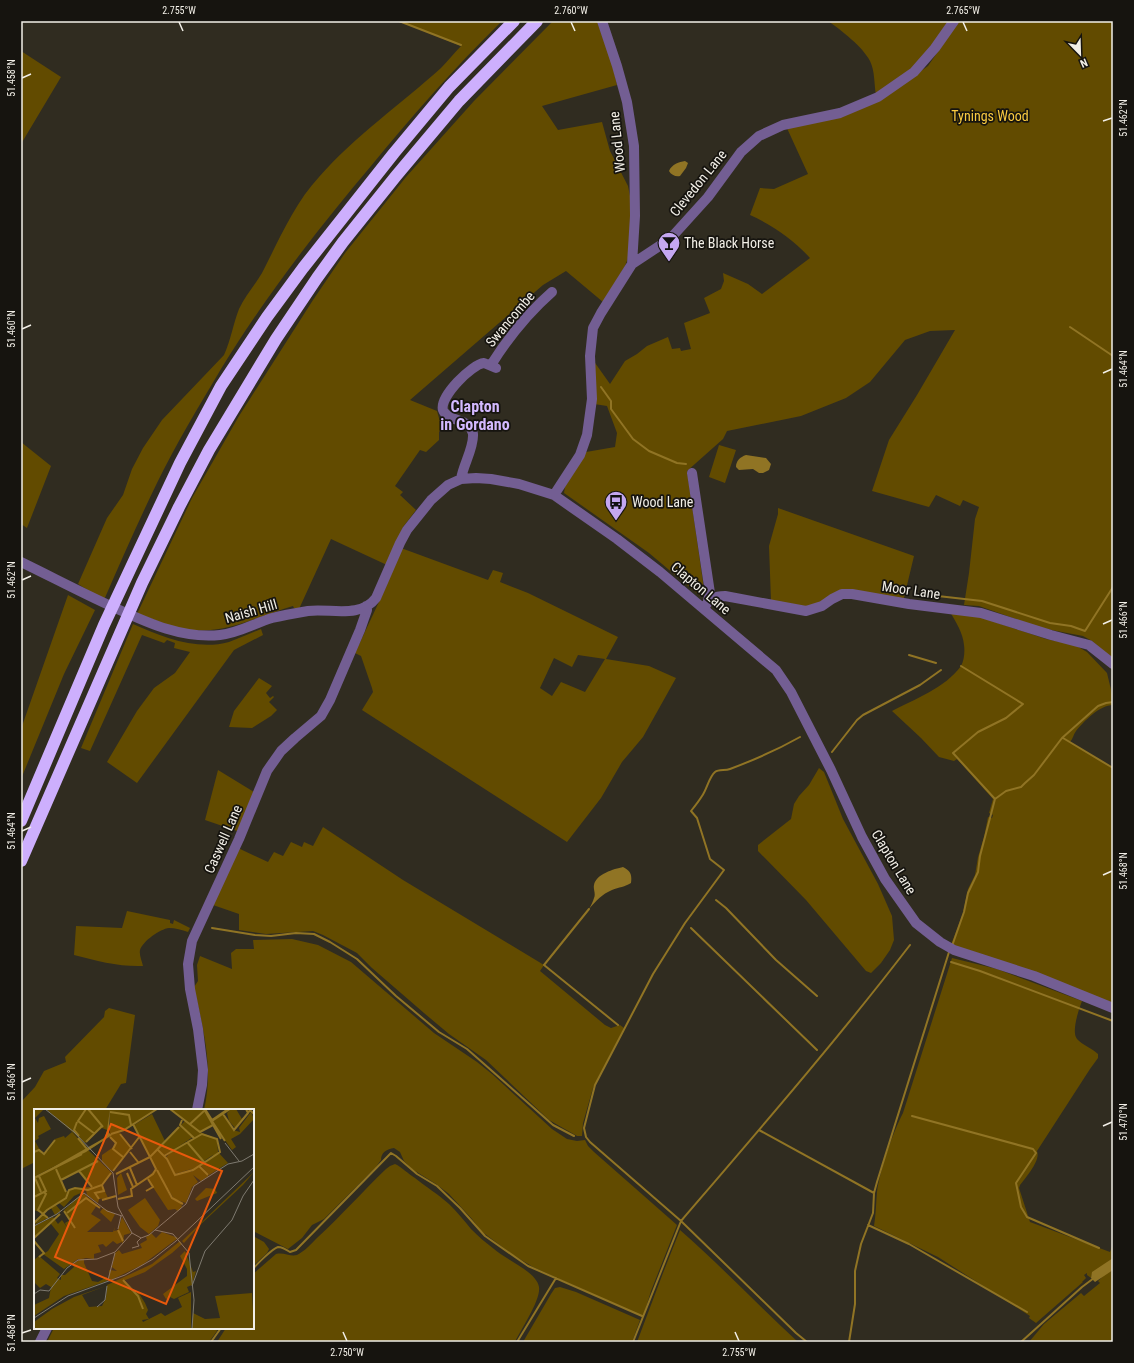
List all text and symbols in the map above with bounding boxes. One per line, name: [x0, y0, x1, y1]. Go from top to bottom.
text: 2.755°W: [162, 5, 196, 16]
text: 2.760°W: [554, 5, 588, 16]
text: 2.765°W: [946, 5, 980, 16]
north arrow: [1060, 34, 1100, 74]
text: N: [1078, 55, 1089, 70]
text: 51.458°N: [6, 59, 17, 97]
text: 51.462°N: [1118, 99, 1129, 137]
park label: Tynings Wood: [951, 108, 1029, 124]
street label: Wood Lane: [606, 110, 628, 173]
street label: Clevedon Lane: [666, 146, 730, 219]
bar icon: The Black Horse: [656, 230, 682, 263]
place label: The Black Horse: [684, 235, 775, 251]
street label: Swancombe: [482, 288, 538, 350]
text: 51.460°N: [6, 310, 17, 348]
text: 51.464°N: [1118, 350, 1129, 388]
district label: Clapton in Gordano: [440, 397, 510, 434]
bus stop icon: Wood Lane: [603, 489, 629, 522]
place label: Wood Lane: [632, 494, 694, 510]
street label: Clapton Lane: [668, 559, 734, 618]
text: 51.462°N: [6, 561, 17, 599]
street label: Moor Lane: [881, 578, 942, 602]
street label: Naish Hill: [223, 596, 279, 626]
text: 51.466°N: [1118, 601, 1129, 639]
street label: Caswell Lane: [201, 802, 245, 876]
text: 51.464°N: [6, 812, 17, 850]
street label: Clapton Lane: [868, 827, 920, 898]
text: 51.468°N: [1118, 852, 1129, 890]
text: 51.466°N: [6, 1063, 17, 1101]
text: 51.470°N: [1118, 1103, 1129, 1141]
inset map: [34, 1109, 254, 1329]
text: 51.468°N: [6, 1314, 17, 1352]
text: 2.750°W: [330, 1347, 364, 1358]
text: 2.755°W: [722, 1347, 756, 1358]

